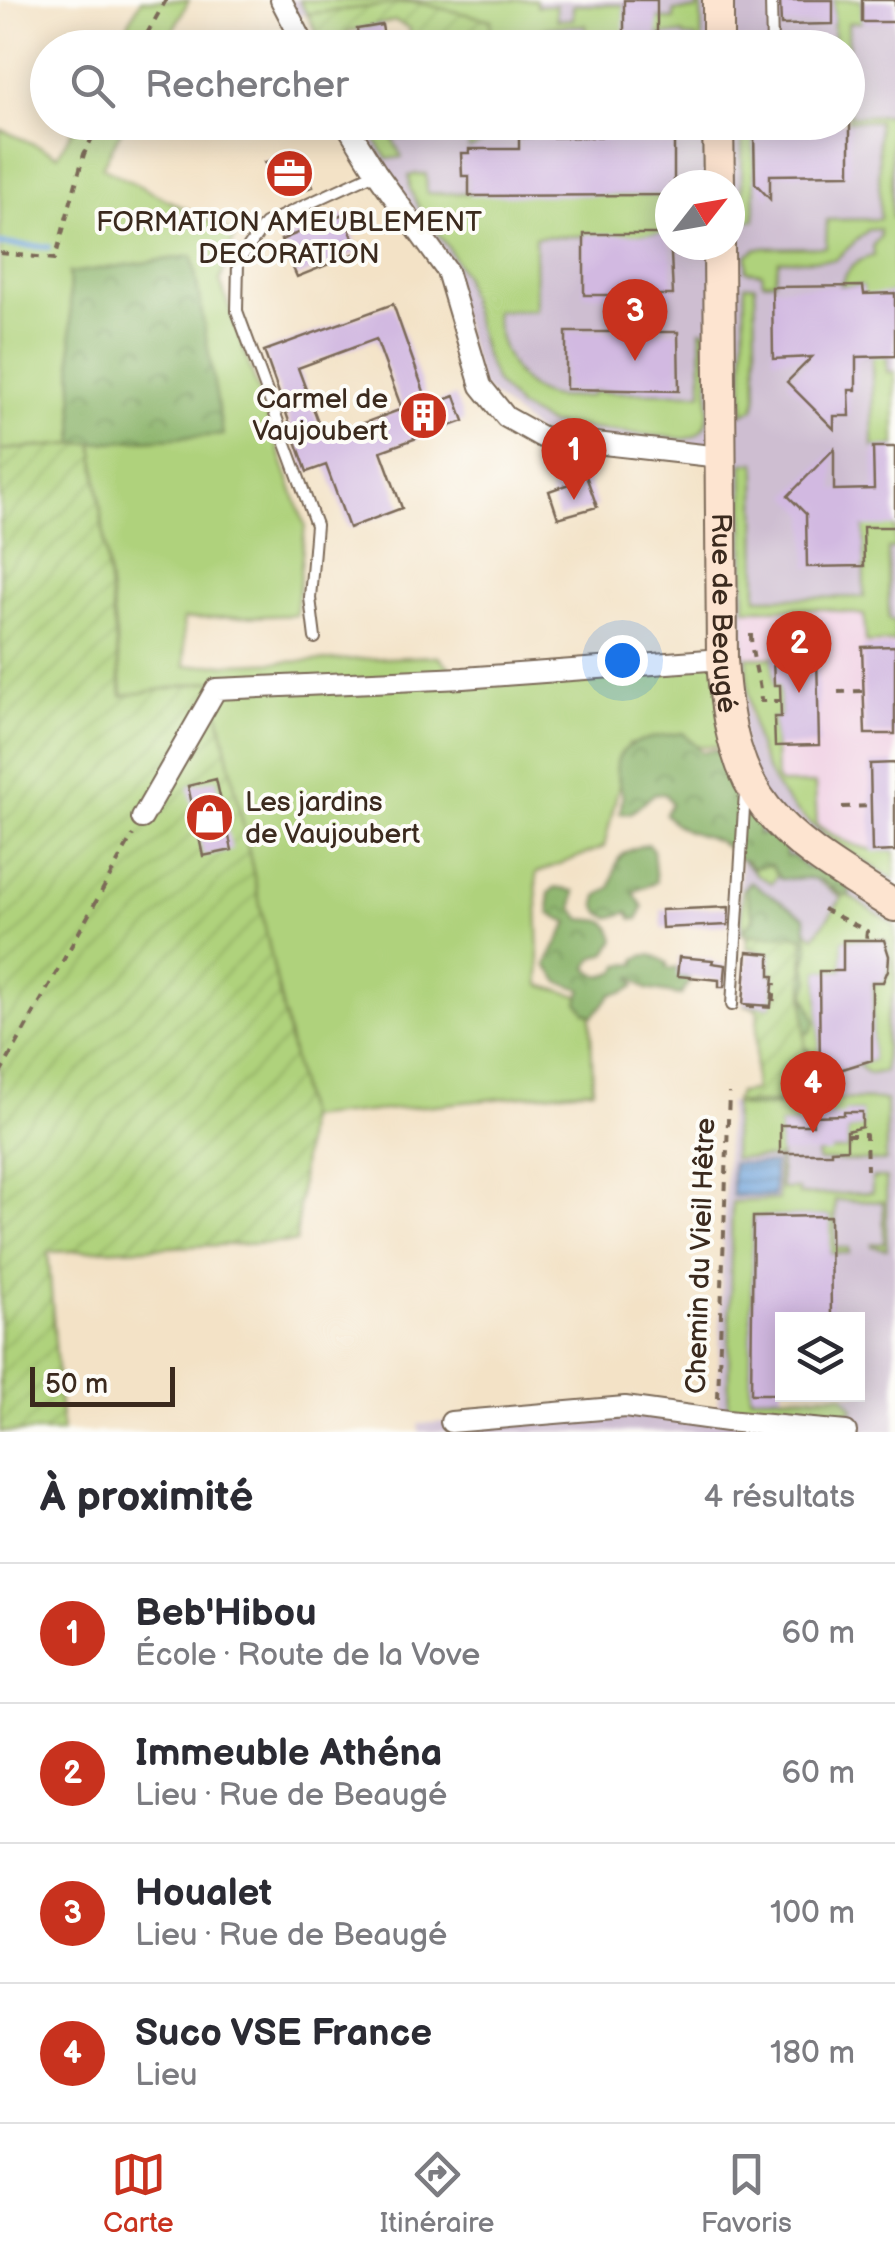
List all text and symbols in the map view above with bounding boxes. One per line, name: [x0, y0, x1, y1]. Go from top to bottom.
search box: [30, 30, 865, 140]
icon: search: [65, 58, 120, 113]
text: Rechercher: [145, 63, 349, 108]
office icon: FORMATION AMEUBLEMENT DECORATION: [263, 148, 315, 200]
north arrow: [655, 170, 745, 260]
place label: FORMATION AMEUBLEMENT DECORATION: [96, 206, 482, 271]
pin: 3: [602, 278, 668, 361]
place label: Carmel de Vaujoubert: [252, 383, 388, 448]
building icon: Carmel de Vaujoubert: [397, 389, 449, 441]
pin: 1: [542, 418, 606, 500]
street label: Rue de Beaugé: [704, 513, 744, 716]
pin: 2: [766, 610, 832, 693]
your location: [597, 635, 648, 686]
place label: Les jardins de Vaujoubert: [245, 786, 421, 851]
shop icon: Les jardins de Vaujoubert: [184, 792, 236, 844]
pin: 4: [780, 1050, 846, 1133]
street label: Chemin du Vieil Hêtre: [680, 1117, 722, 1395]
map controls: [775, 1312, 865, 1402]
button: layers: [775, 1312, 865, 1402]
scale bar: [30, 1362, 175, 1406]
text: 50 m: [45, 1368, 108, 1401]
text: À proximité: [40, 1472, 253, 1523]
text: 4 résultats: [704, 1478, 855, 1517]
text: Beb'Hibou: [135, 1591, 317, 1636]
text: 1: [66, 1614, 79, 1653]
text: 60 m: [782, 1614, 855, 1653]
text: École · Route de la Vove: [135, 1636, 480, 1675]
text: Immeuble Athéna: [135, 1731, 442, 1776]
text: 2: [63, 1754, 82, 1793]
text: 60 m: [782, 1754, 855, 1793]
text: Lieu · Rue de Beaugé: [135, 1776, 447, 1815]
text: Houalet: [135, 1871, 272, 1916]
text: 3: [63, 1894, 82, 1933]
text: 100 m: [770, 1894, 855, 1933]
text: Lieu · Rue de Beaugé: [135, 1916, 447, 1955]
text: Suco VSE France: [135, 2011, 432, 2056]
text: 4: [63, 2034, 82, 2073]
text: 180 m: [770, 2034, 855, 2073]
text: Lieu: [135, 2056, 198, 2095]
tab: Carte: [103, 2147, 174, 2240]
tab: Itinéraire: [380, 2147, 494, 2240]
tab: Favoris: [701, 2147, 792, 2240]

